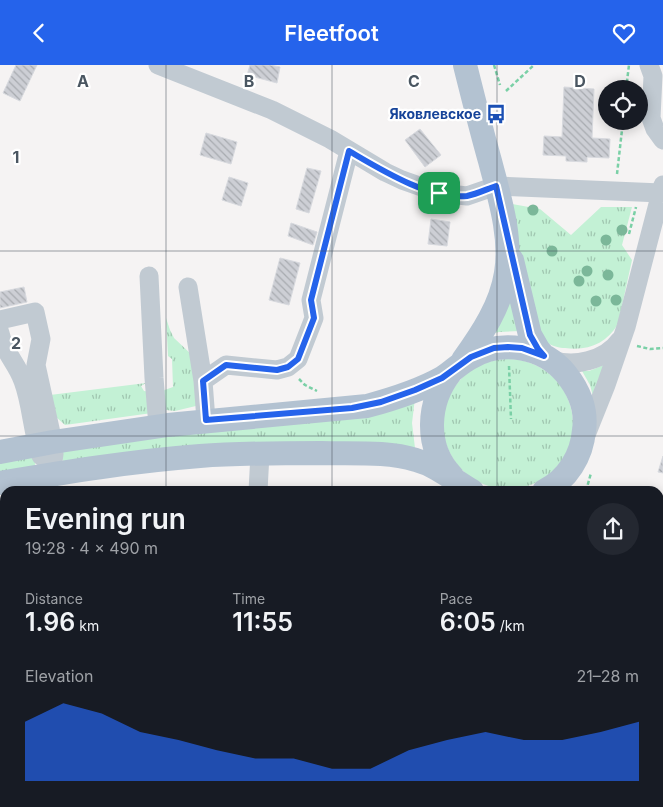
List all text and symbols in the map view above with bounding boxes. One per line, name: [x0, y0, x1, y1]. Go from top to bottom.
icon: back: [25, 19, 53, 47]
icon: heart: [610, 19, 638, 47]
text: Fleetfoot: [284, 20, 379, 46]
text: A: [77, 71, 89, 91]
text: B: [244, 71, 254, 91]
text: C: [408, 71, 420, 91]
text: D: [574, 71, 586, 91]
map controls: [598, 80, 648, 130]
button: locate: [598, 80, 648, 130]
bus stop icon: Яковлевское: [485, 103, 507, 125]
place label: Яковлевское: [389, 105, 481, 122]
text: 1: [13, 147, 19, 167]
pin: [418, 172, 460, 214]
icon: arrive: [425, 179, 453, 207]
text: 2: [11, 333, 21, 353]
text: Evening run: [25, 502, 186, 536]
button: share: [587, 503, 639, 555]
text: 19:28 · 4 × 490 m: [25, 538, 158, 558]
text: Distance: [25, 590, 83, 607]
text: Time: [232, 590, 265, 607]
text: Pace: [440, 590, 473, 607]
text: 1.96: [25, 607, 75, 637]
text: 11:55: [232, 607, 293, 637]
text: 6:05: [440, 607, 496, 637]
text: km: [75, 617, 99, 634]
text: /km: [496, 617, 525, 634]
text: Elevation: [25, 666, 94, 686]
text: 21–28 m: [577, 666, 639, 686]

